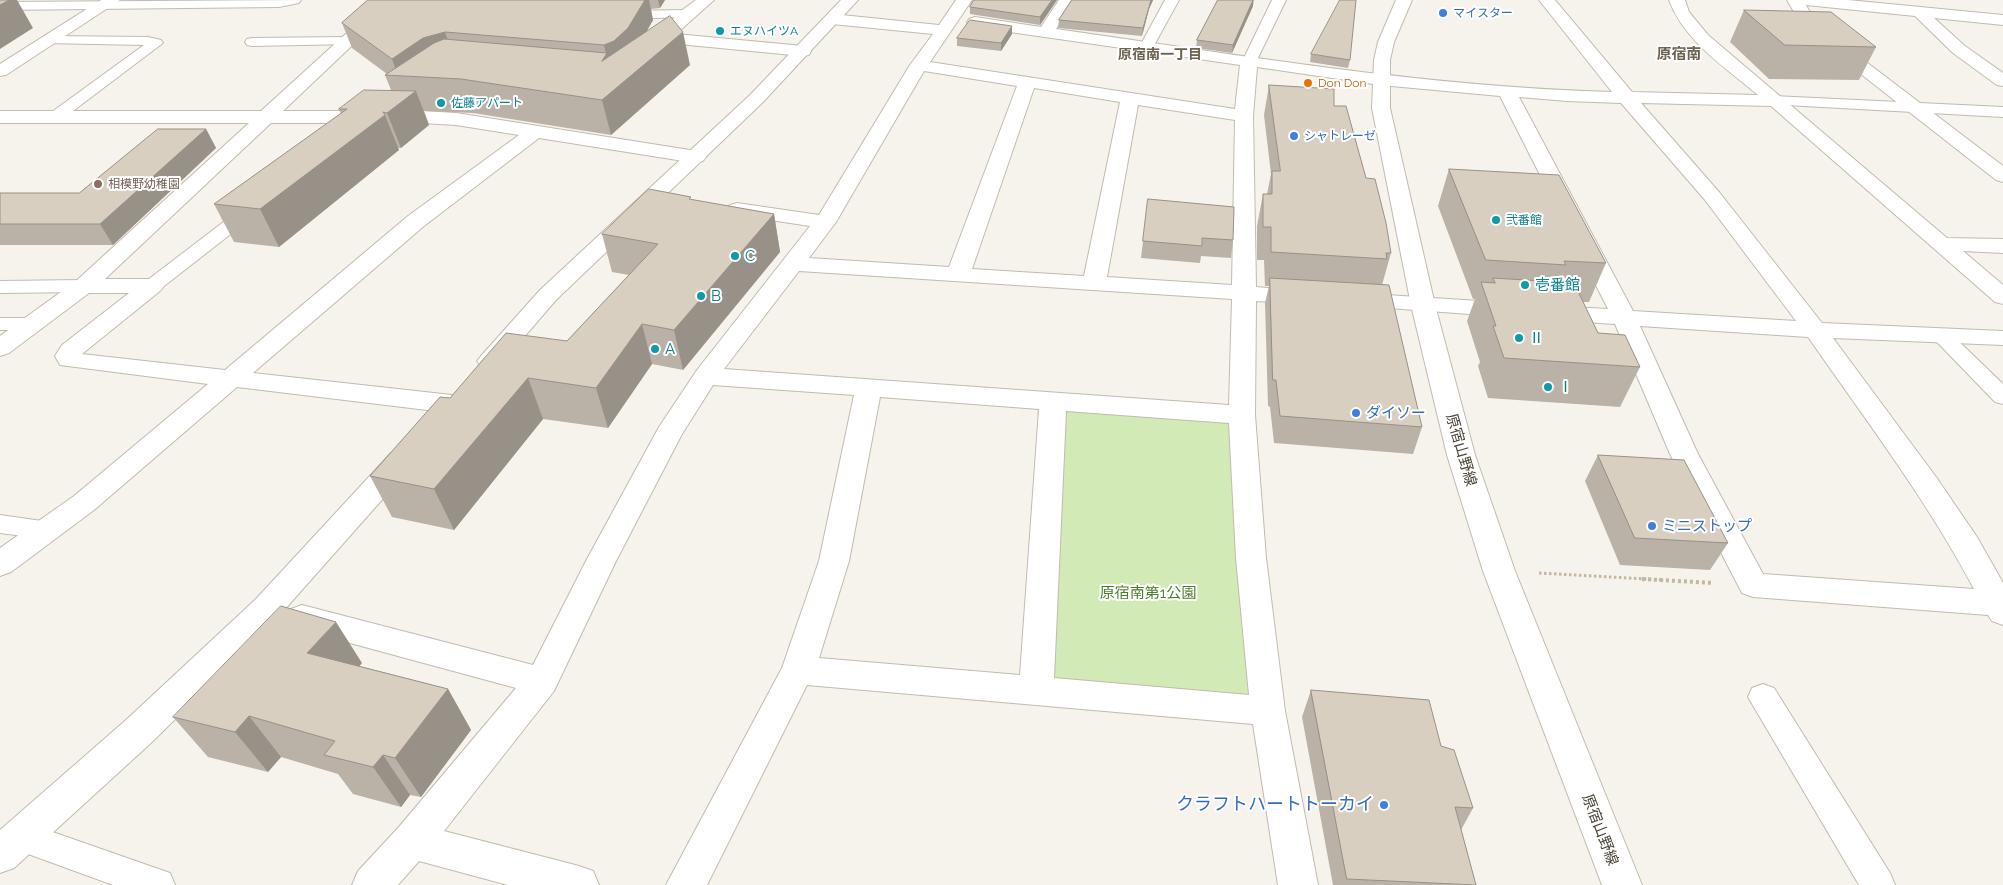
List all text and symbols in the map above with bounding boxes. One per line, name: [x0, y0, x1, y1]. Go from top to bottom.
place label: マイスター: [1453, 6, 1513, 20]
marker: マイスター: [1437, 7, 1449, 19]
place label: エヌハイツA: [730, 24, 798, 38]
marker: エヌハイツA: [714, 25, 726, 37]
district label: 原宿南: [1657, 45, 1701, 63]
district label: 原宿南一丁目: [1118, 47, 1202, 63]
place label: Don Don: [1318, 76, 1366, 90]
marker: Don Don: [1302, 77, 1314, 89]
place label: 佐藤アパート: [451, 96, 523, 110]
marker: 佐藤アパート: [435, 97, 447, 109]
place label: シャトレーゼ: [1304, 129, 1376, 143]
marker: シャトレーゼ: [1288, 130, 1300, 142]
place label: 相模野幼稚園: [108, 177, 180, 191]
marker: 相模野幼稚園: [92, 178, 104, 190]
place label: 弐番館: [1506, 213, 1542, 227]
marker: 弐番館: [1490, 214, 1502, 226]
place label: C: [745, 247, 755, 265]
marker: C: [729, 250, 741, 262]
place label: 壱番館: [1535, 276, 1580, 294]
marker: 壱番館: [1519, 279, 1531, 291]
place label: B: [711, 287, 721, 305]
marker: B: [695, 290, 707, 302]
place label: Ⅱ: [1529, 329, 1544, 347]
marker: Ⅱ: [1513, 332, 1525, 344]
place label: A: [665, 340, 675, 358]
marker: A: [649, 343, 661, 355]
place label: Ⅰ: [1558, 378, 1573, 396]
marker: Ⅰ: [1542, 381, 1554, 393]
place label: ダイソー: [1366, 404, 1426, 422]
marker: ダイソー: [1350, 407, 1362, 419]
street label: 原宿山野線: [1442, 411, 1480, 489]
place label: ミニストップ: [1662, 517, 1752, 535]
marker: ミニストップ: [1646, 520, 1658, 532]
park label: 原宿南第1公園: [1100, 584, 1196, 602]
street label: 原宿山野線: [1578, 792, 1622, 868]
place label: クラフトハートトーカイ: [1176, 794, 1374, 816]
marker: クラフトハートトーカイ: [1378, 799, 1390, 811]

